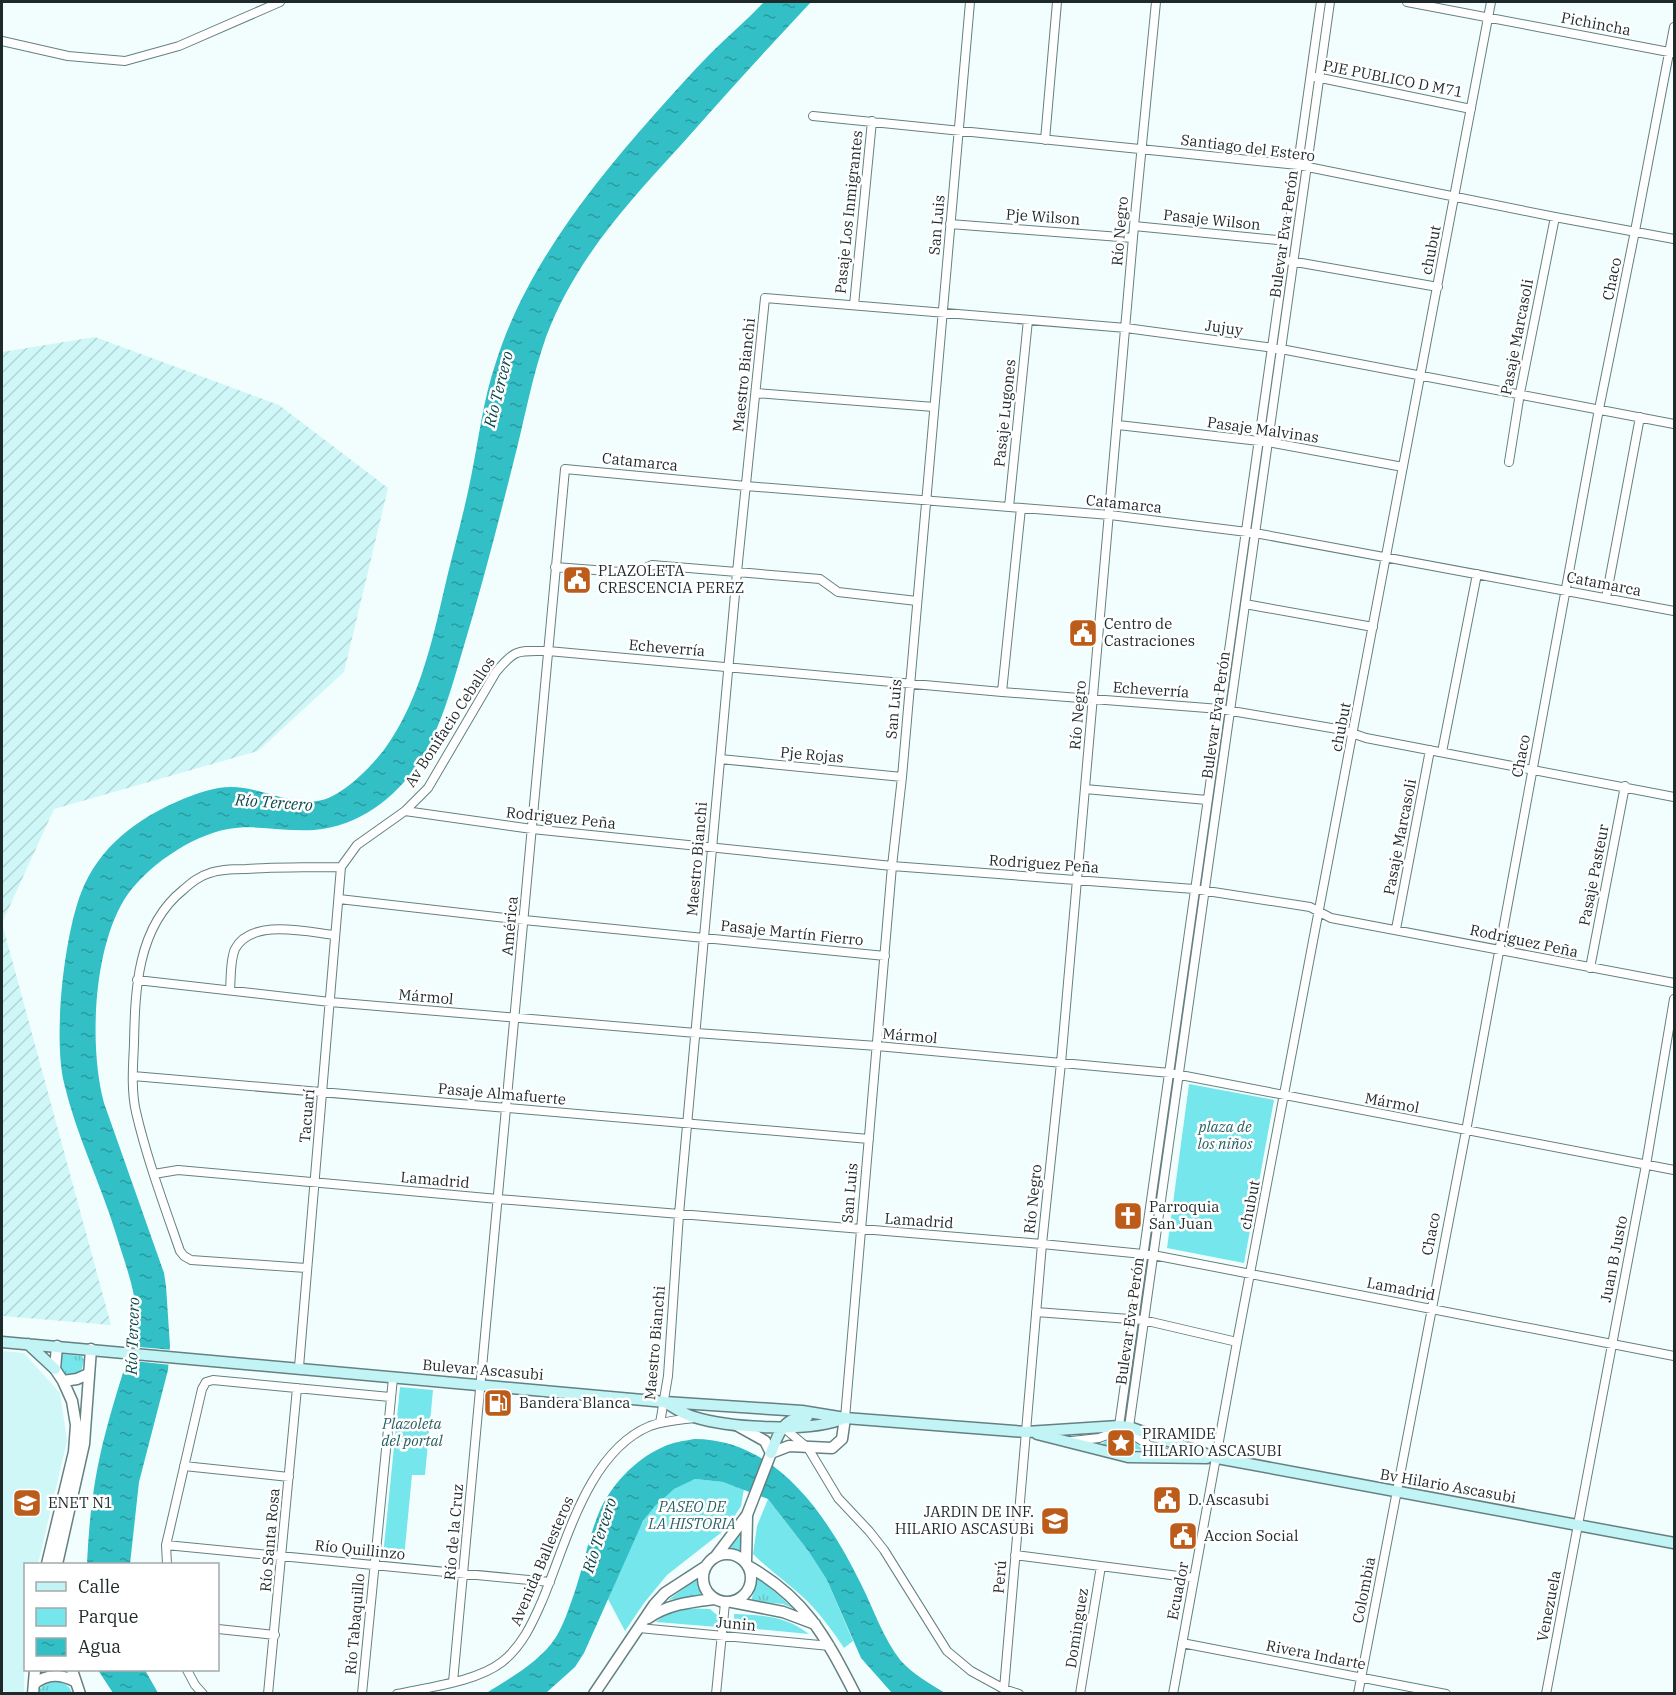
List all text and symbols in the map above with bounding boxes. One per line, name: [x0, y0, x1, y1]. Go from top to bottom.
street label: Pichincha: [1560, 7, 1633, 40]
street label: PJE PUBLICO D M71: [1321, 56, 1465, 101]
street label: Pasaje Los Inmigrantes: [830, 129, 867, 295]
street label: Santiago del Estero: [1180, 130, 1316, 165]
street label: Bulevar Eva Perón: [1265, 168, 1302, 299]
street label: San Luis: [924, 194, 949, 256]
street label: Río Negro: [1107, 195, 1132, 266]
street label: Pje Wilson: [1005, 204, 1081, 229]
street label: Pasaje Wilson: [1162, 205, 1262, 234]
street label: chubut: [1416, 224, 1445, 276]
street label: Chaco: [1598, 256, 1625, 302]
street label: Pasaje Marcasoli: [1496, 277, 1537, 397]
street label: Jujuy: [1204, 315, 1244, 340]
street label: Maestro Bianchi: [728, 317, 759, 433]
water label: Río Tercero: [479, 349, 517, 430]
street label: Pasaje Lugones: [989, 358, 1020, 468]
street label: Pasaje Malvinas: [1206, 412, 1320, 447]
street label: Catamarca: [601, 448, 679, 475]
street label: Catamarca: [1085, 490, 1163, 517]
place label: PLAZOLETA CRESCENCIA PEREZ: [598, 561, 744, 597]
public building icon: PLAZOLETA CRESCENCIA PEREZ: [561, 564, 593, 596]
street label: Catamarca: [1565, 567, 1643, 600]
place label: Centro de Castraciones: [1104, 614, 1195, 650]
public building icon: Centro de Castraciones: [1067, 617, 1099, 649]
street label: Echeverría: [628, 635, 706, 660]
street label: Bulevar Eva Perón: [1197, 649, 1234, 780]
street label: Av Bonifacio Ceballos: [400, 653, 499, 791]
street label: Echeverría: [1112, 677, 1190, 702]
street label: San Luis: [881, 678, 906, 740]
street label: Río Negro: [1065, 679, 1090, 750]
street label: chubut: [1326, 701, 1355, 753]
street label: Chaco: [1507, 733, 1534, 779]
street label: Pje Rojas: [779, 742, 845, 767]
street label: Pasaje Marcasoli: [1379, 777, 1420, 897]
water label: Río Tercero: [234, 789, 314, 815]
street label: Maestro Bianchi: [682, 801, 711, 917]
street label: Rodriguez Peña: [505, 802, 617, 833]
street label: Pasaje Pasteur: [1574, 822, 1613, 927]
street label: Rodriguez Peña: [988, 850, 1100, 877]
street label: América: [497, 895, 522, 957]
street label: Pasaje Martín Fierro: [720, 916, 864, 949]
street label: Rodriguez Peña: [1468, 920, 1580, 961]
street label: Mármol: [398, 985, 454, 1008]
street label: Mármol: [882, 1024, 938, 1047]
street label: Pasaje Almafuerte: [437, 1078, 567, 1109]
street label: Tacuarí: [295, 1088, 318, 1144]
street label: Mármol: [1363, 1088, 1421, 1117]
park label: plaza de los niños: [1196, 1117, 1253, 1153]
street label: San Luis: [837, 1162, 862, 1224]
street label: Río Negro: [1019, 1163, 1046, 1235]
street label: Lamadrid: [400, 1167, 470, 1192]
street label: chubut: [1235, 1179, 1264, 1231]
place label: Parroquia San Juan: [1149, 1197, 1219, 1233]
church icon: Parroquia San Juan: [1112, 1200, 1144, 1232]
street label: Lamadrid: [884, 1209, 954, 1232]
street label: Chaco: [1417, 1211, 1444, 1257]
street label: Juan B Justo: [1596, 1214, 1631, 1304]
street label: Bulevar Eva Perón: [1111, 1255, 1148, 1386]
street label: Lamadrid: [1365, 1273, 1437, 1304]
street label: Maestro Bianchi: [640, 1285, 669, 1401]
water label: Río Tercero: [121, 1297, 143, 1376]
street label: Bulevar Ascasubi: [422, 1355, 545, 1384]
fuel station icon: Bandera Blanca: [482, 1387, 514, 1419]
place label: Bandera Blanca: [519, 1393, 631, 1412]
park label: Plazoleta del portal: [381, 1414, 444, 1450]
place label: PIRAMIDE HILARIO ASCASUBI: [1142, 1424, 1282, 1460]
place icon: PIRAMIDE HILARIO ASCASUBI: [1105, 1427, 1137, 1459]
street label: Bv Hilario Ascasubi: [1379, 1464, 1518, 1507]
street label: Río de la Cruz: [440, 1483, 467, 1581]
public building icon: D. Ascasubi: [1151, 1484, 1183, 1516]
school or university icon: ENET N1: [11, 1487, 43, 1519]
street label: Río Santa Rosa: [255, 1487, 284, 1593]
place label: D. Ascasubi: [1188, 1490, 1269, 1509]
place label: ENET N1: [48, 1493, 113, 1512]
street label: Avenida Ballesteros: [506, 1493, 577, 1629]
water label: Río Tercero: [577, 1495, 621, 1576]
park label: PASEO DE LA HISTORIA: [647, 1497, 736, 1533]
place label: JARDIN DE INF. HILARIO ASCASUBi: [895, 1502, 1034, 1538]
school or university icon: JARDIN DE INF. HILARIO ASCASUBi: [1039, 1505, 1071, 1537]
public building icon: Accion Social: [1167, 1520, 1199, 1552]
place label: Accion Social: [1204, 1526, 1298, 1545]
street label: Río Quillinzo: [314, 1535, 406, 1564]
street label: Colombia: [1348, 1555, 1379, 1625]
street label: Perú: [989, 1560, 1010, 1594]
street label: Ecuador: [1163, 1560, 1193, 1622]
legend: [24, 1563, 219, 1671]
street label: Venezuela: [1532, 1569, 1565, 1643]
street label: Río Tabaquillo: [341, 1572, 368, 1675]
text: Calle: [78, 1575, 120, 1598]
street label: Dominguez: [1061, 1587, 1092, 1669]
text: Parque: [78, 1605, 138, 1628]
street label: Junin: [715, 1612, 757, 1635]
text: Agua: [78, 1635, 121, 1658]
street label: Rivera Indarte: [1265, 1636, 1368, 1673]

